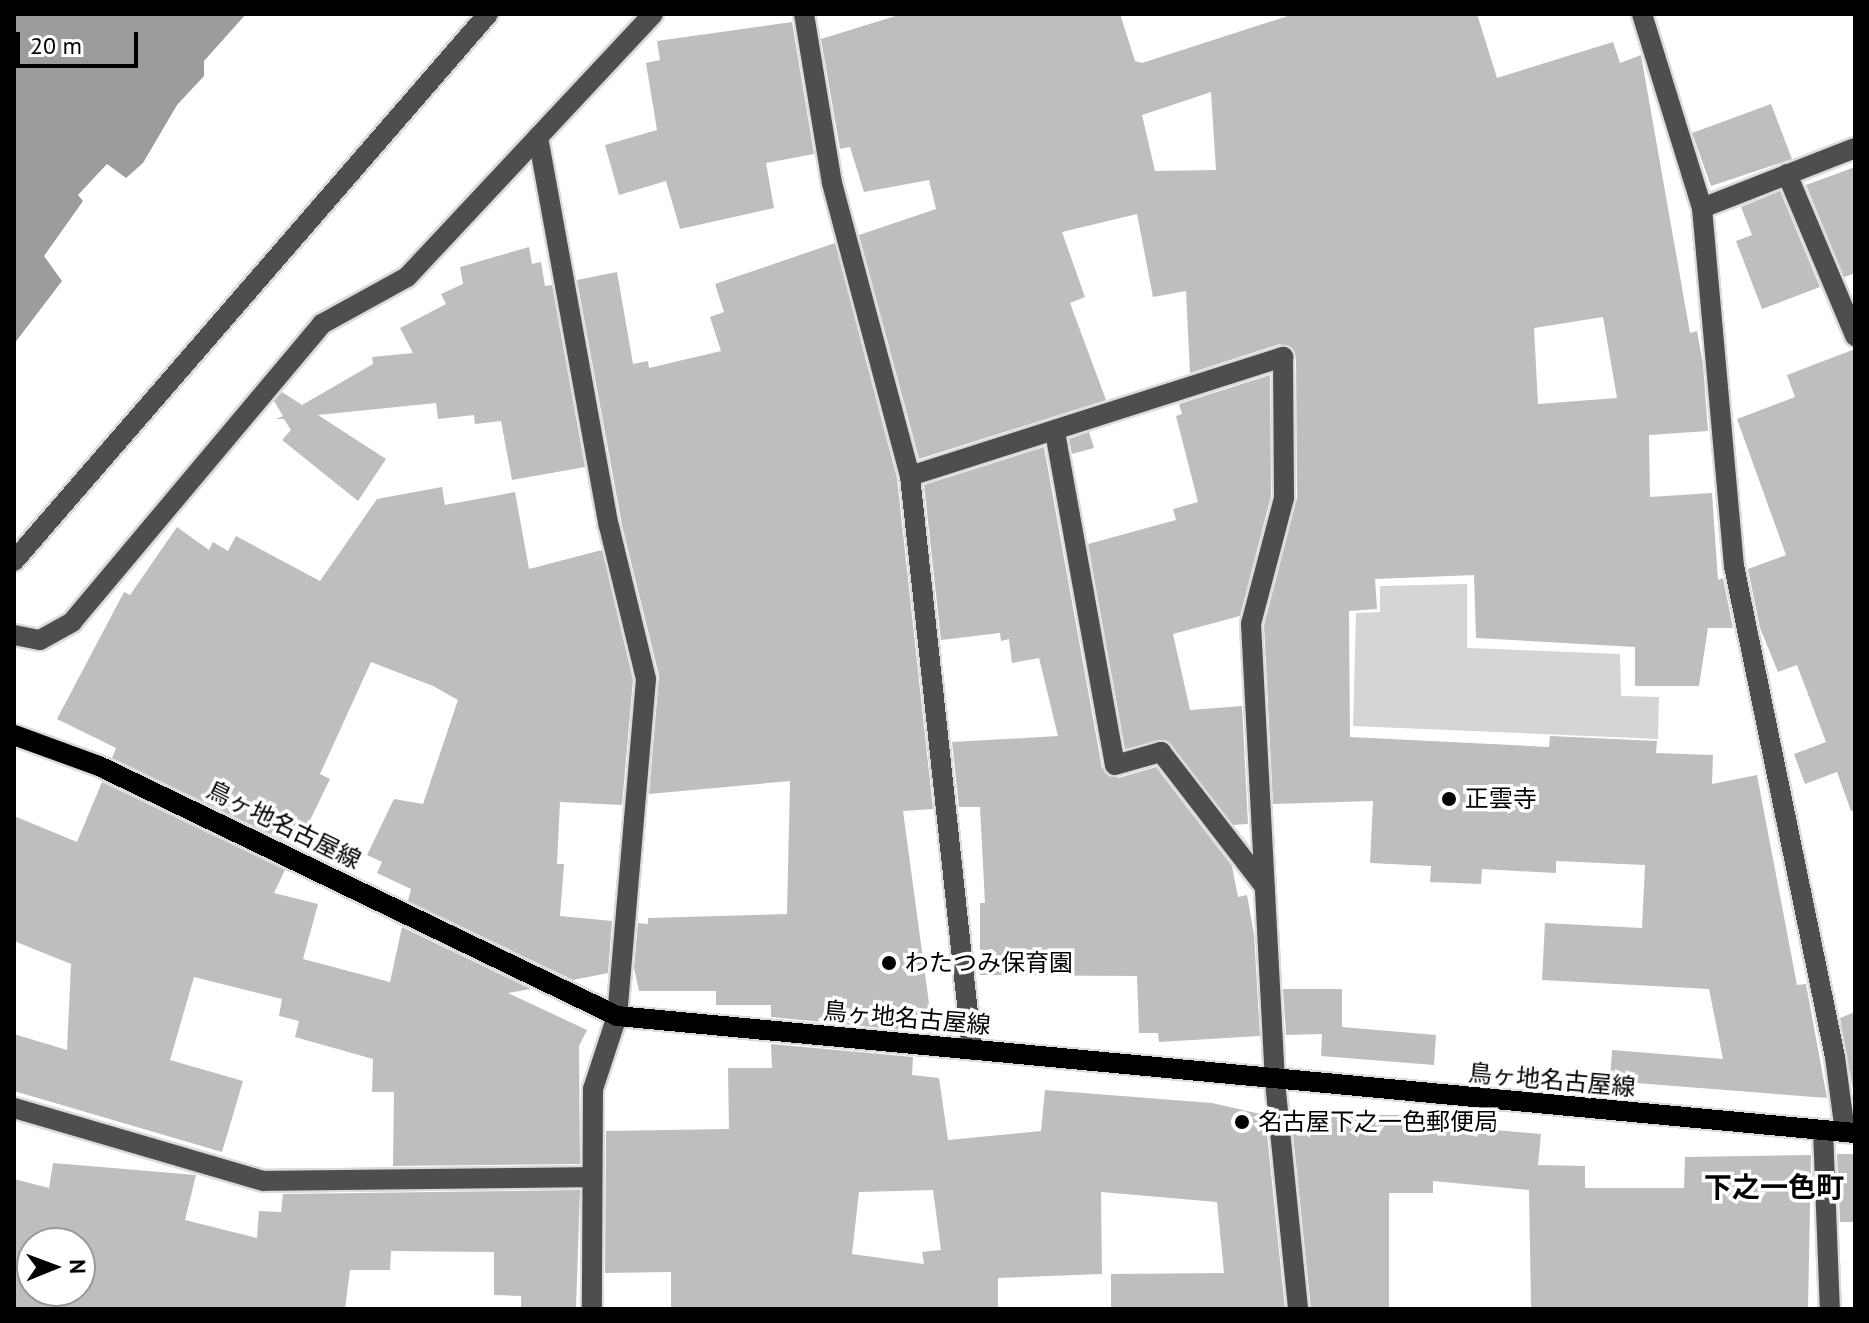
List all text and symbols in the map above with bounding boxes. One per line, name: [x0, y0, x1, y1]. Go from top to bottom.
scale bar: [20, 16, 142, 66]
text: 20 m: [30, 30, 82, 61]
street label: 鳥ヶ地名古屋線: [202, 775, 366, 875]
place label: 正雲寺: [1465, 785, 1537, 813]
marker: 正雲寺: [1440, 790, 1458, 808]
place label: わたつみ保育園: [905, 949, 1073, 977]
marker: わたつみ保育園: [880, 954, 898, 972]
street label: 鳥ヶ地名古屋線: [822, 996, 992, 1040]
street label: 鳥ヶ地名古屋線: [1467, 1058, 1637, 1102]
place label: 名古屋下之一色郵便局: [1258, 1108, 1498, 1136]
marker: 名古屋下之一色郵便局: [1233, 1113, 1251, 1131]
district label: 下之一色町: [1704, 1170, 1844, 1204]
north arrow: [16, 1227, 96, 1307]
text: N: [64, 1259, 92, 1274]

